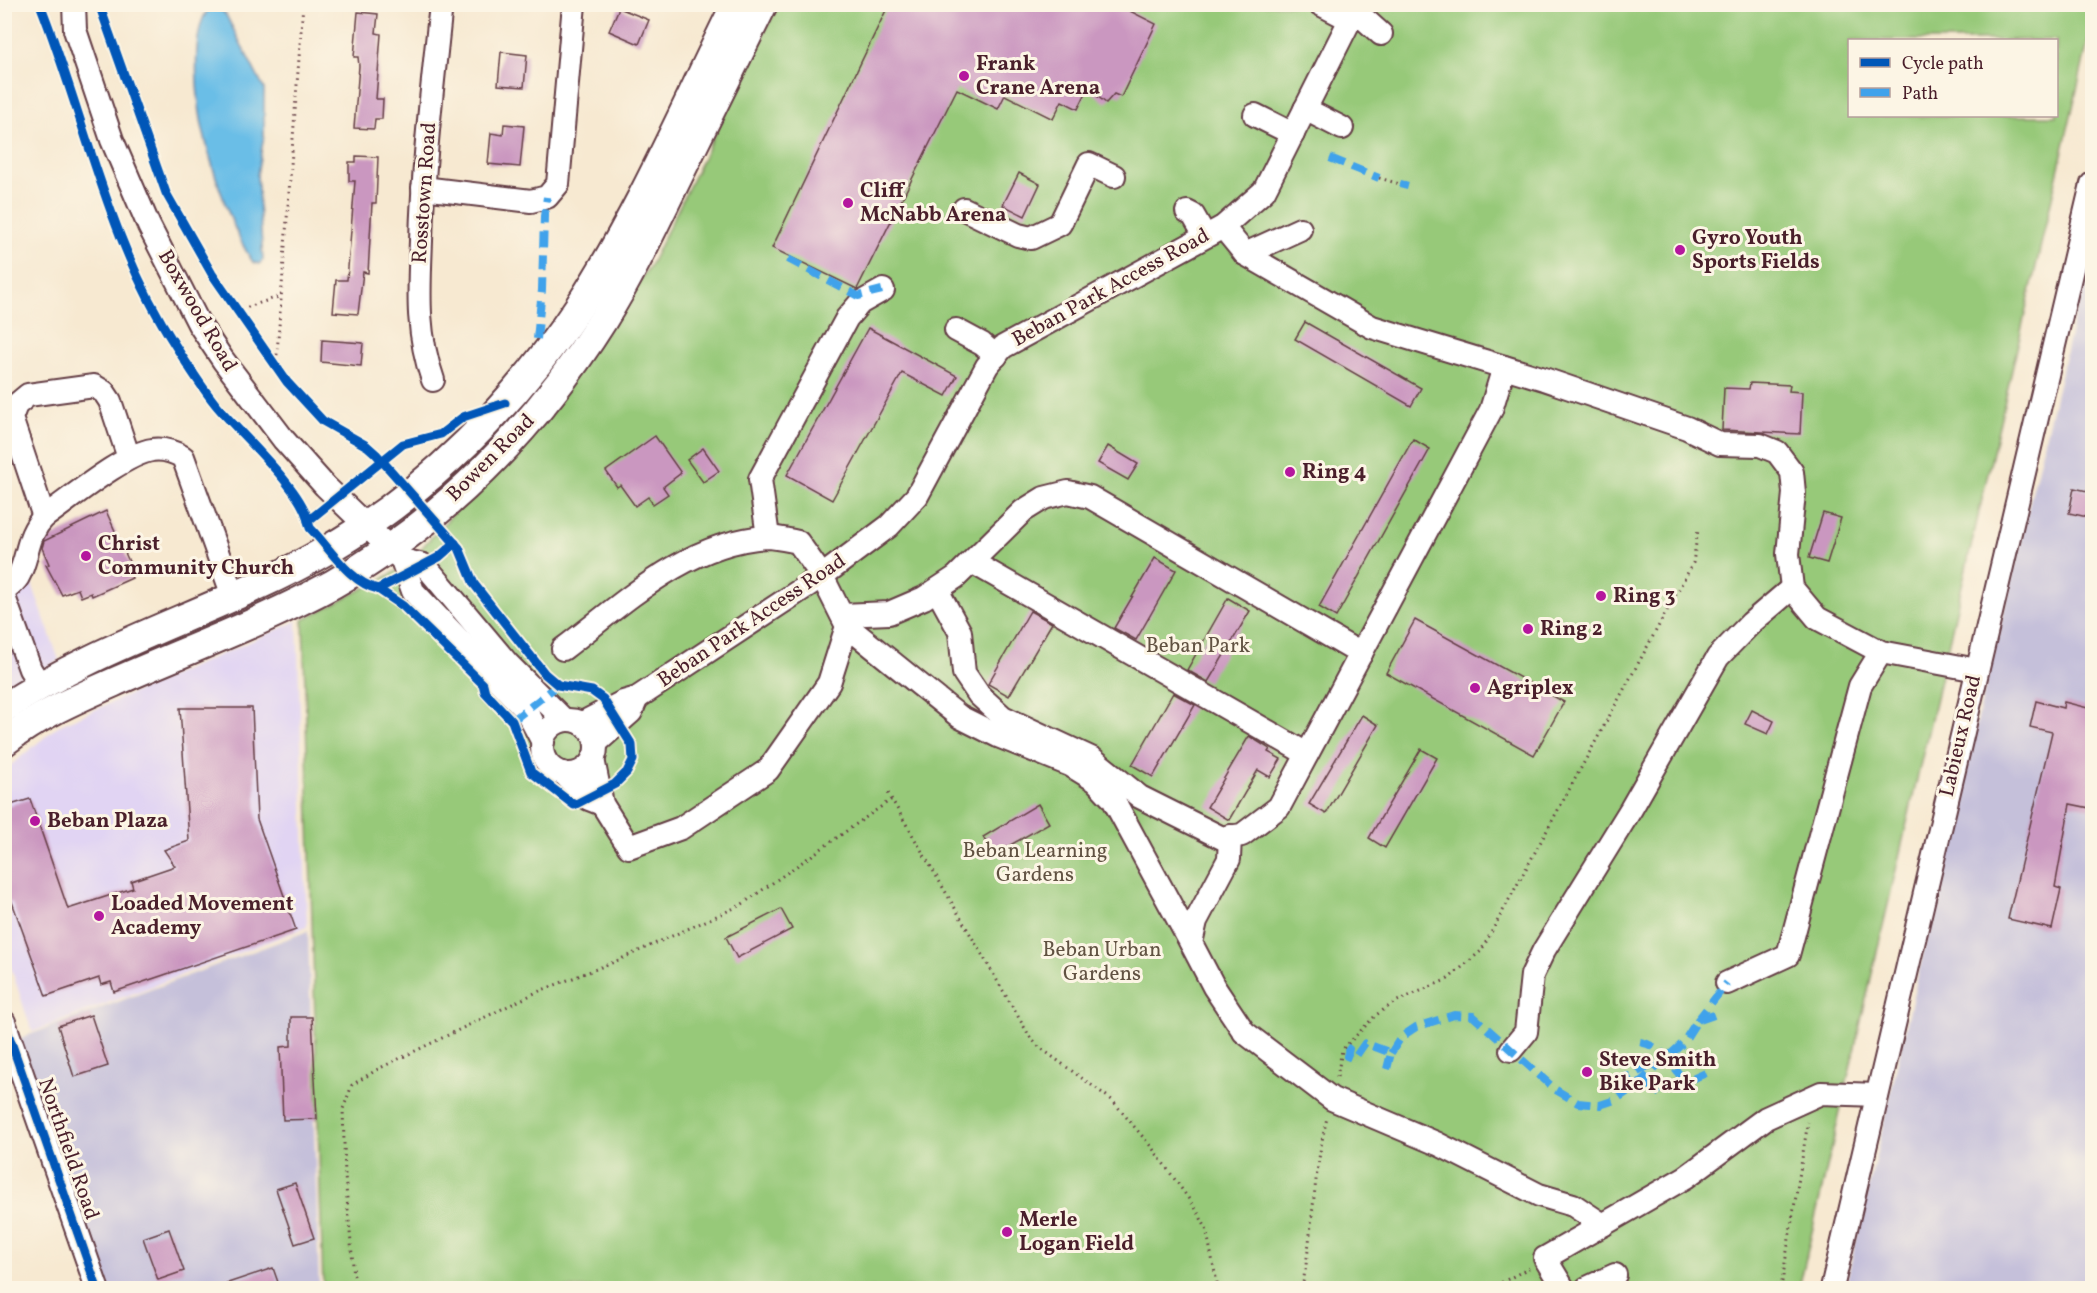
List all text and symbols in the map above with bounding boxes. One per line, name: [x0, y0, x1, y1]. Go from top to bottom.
legend: [1848, 39, 2058, 117]
place label: Frank Crane Arena: [976, 50, 1100, 103]
text: Cycle path: [1902, 52, 1984, 77]
marker: Frank Crane Arena: [957, 69, 971, 83]
text: Path: [1902, 82, 1938, 107]
street label: Rosstown Road: [406, 121, 444, 265]
place label: Cliff McNabb Arena: [860, 177, 1007, 230]
marker: Cliff McNabb Arena: [841, 196, 855, 210]
street label: Beban Park Access Road: [1007, 222, 1215, 354]
place label: Gyro Youth Sports Fields: [1692, 224, 1820, 277]
marker: Gyro Youth Sports Fields: [1673, 243, 1687, 257]
street label: Boxwood Road: [150, 245, 244, 377]
street label: Bowen Road: [440, 407, 542, 509]
place label: Ring 4: [1302, 458, 1367, 487]
marker: Ring 4: [1283, 465, 1297, 479]
place label: Christ Community Church: [98, 530, 295, 583]
street label: Beban Park Access Road: [652, 547, 852, 695]
marker: Christ Community Church: [79, 549, 93, 563]
place label: Ring 3: [1613, 582, 1675, 611]
marker: Ring 3: [1594, 589, 1608, 603]
place label: Ring 2: [1540, 615, 1603, 644]
marker: Ring 2: [1521, 622, 1535, 636]
park label: Beban Park: [1146, 632, 1251, 661]
street label: Labieux Road: [1933, 672, 1989, 800]
place label: Agriplex: [1487, 674, 1574, 703]
marker: Agriplex: [1468, 681, 1482, 695]
place label: Beban Plaza: [47, 807, 168, 836]
marker: Beban Plaza: [28, 814, 42, 828]
park label: Beban Learning Gardens: [963, 837, 1107, 890]
place label: Loaded Movement Academy: [111, 890, 294, 943]
marker: Loaded Movement Academy: [92, 909, 106, 923]
park label: Beban Urban Gardens: [1042, 936, 1162, 989]
place label: Steve Smith Bike Park: [1599, 1046, 1717, 1099]
marker: Steve Smith Bike Park: [1580, 1065, 1594, 1079]
street label: Northfield Road: [30, 1074, 106, 1224]
place label: Merle Logan Field: [1019, 1206, 1134, 1259]
marker: Merle Logan Field: [1000, 1225, 1014, 1239]

